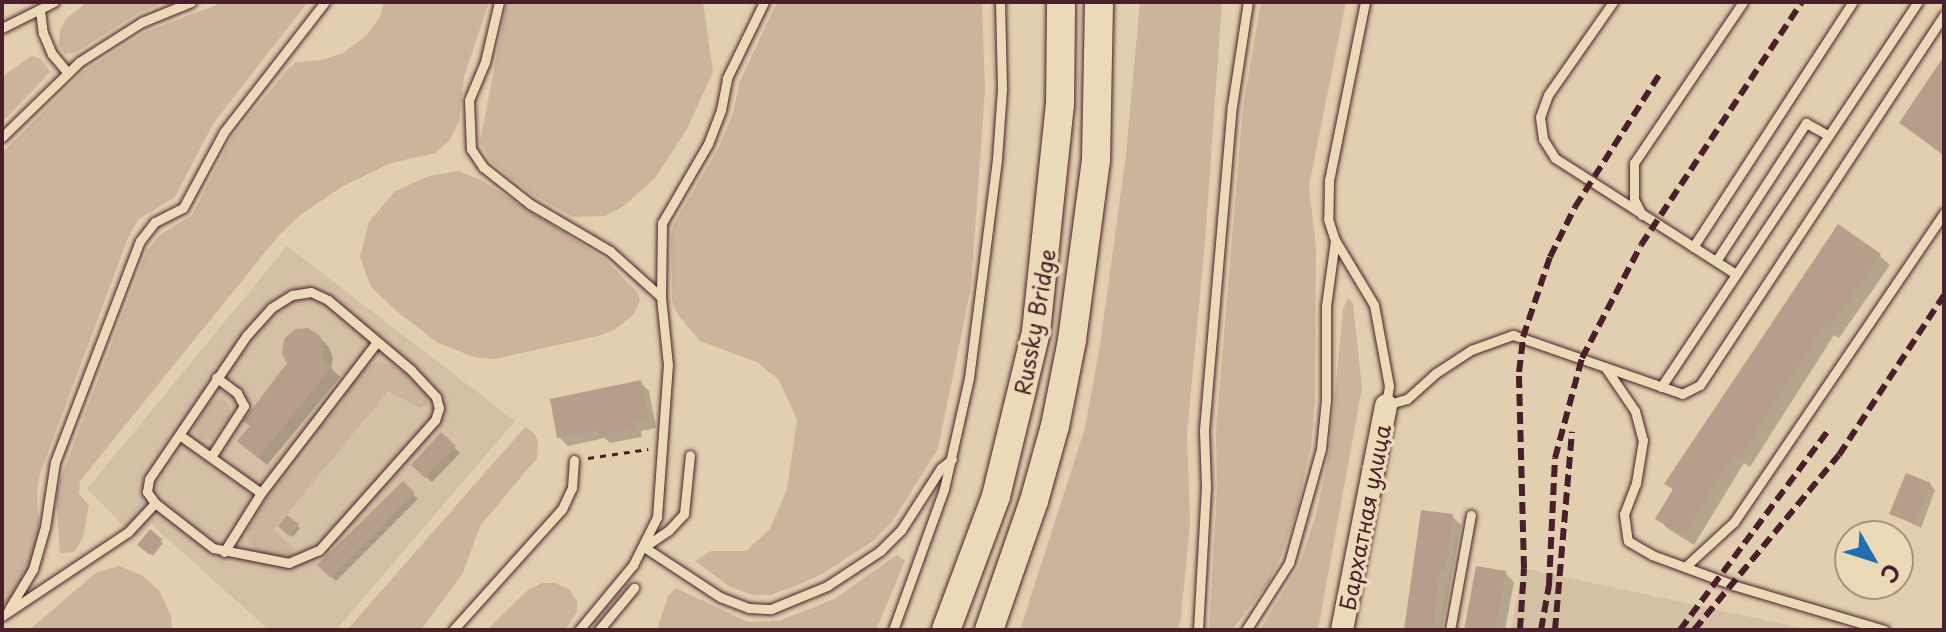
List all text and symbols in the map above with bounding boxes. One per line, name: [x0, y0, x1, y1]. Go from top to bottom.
street label: Russky Bridge: [1008, 247, 1060, 397]
street label: Бархатная улица: [1333, 421, 1395, 613]
north arrow: [1834, 520, 1914, 600]
text: С: [1873, 557, 1910, 591]

